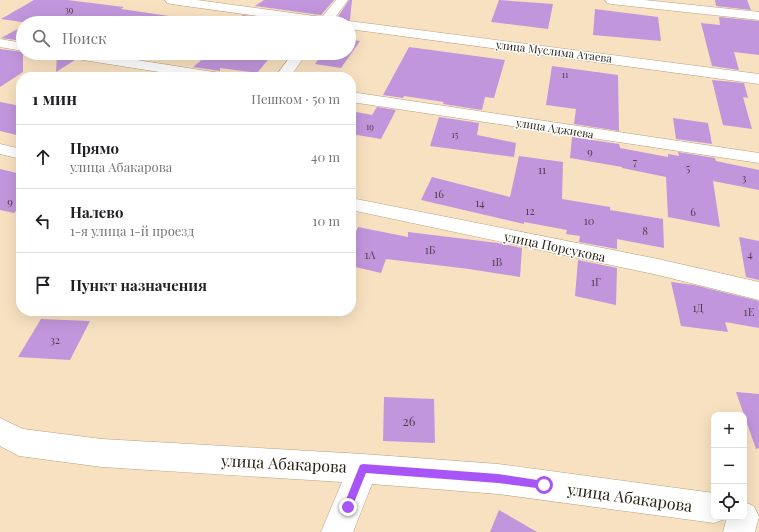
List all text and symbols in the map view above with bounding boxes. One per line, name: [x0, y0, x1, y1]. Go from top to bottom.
house number: 39: [65, 3, 74, 15]
search box: [16, 16, 356, 60]
icon: search: [30, 27, 52, 49]
text: Поиск: [62, 28, 107, 48]
street label: улица Муслима Атаева: [494, 36, 613, 66]
house number: 11: [562, 68, 569, 80]
text: 1 мин: [32, 87, 77, 109]
text: Пешком · 50 m: [251, 90, 340, 107]
street label: улица Аджиева: [514, 114, 595, 142]
house number: 19: [366, 120, 374, 132]
house number: 15: [452, 128, 459, 140]
text: Прямо: [70, 138, 119, 158]
house number: 9: [587, 144, 593, 159]
icon: ahead: [32, 146, 54, 168]
text: 40 m: [311, 148, 340, 165]
house number: 7: [633, 154, 638, 169]
text: улица Абакарова: [70, 158, 172, 175]
house number: 5: [686, 160, 691, 175]
house number: 11: [538, 162, 546, 177]
house number: 3: [742, 170, 747, 185]
house number: 16: [434, 186, 444, 201]
house number: 9: [7, 194, 13, 209]
house number: 14: [475, 195, 485, 210]
text: Налево: [70, 202, 123, 222]
house number: 12: [525, 203, 535, 218]
house number: 6: [690, 204, 696, 219]
icon: left: [32, 210, 54, 232]
text: 10 m: [313, 212, 340, 229]
house number: 10: [584, 213, 595, 228]
text: 1-я улица 1-й проезд: [70, 222, 194, 239]
house number: 8: [642, 223, 648, 238]
street label: улица Порсукова: [502, 227, 608, 265]
house number: 1Б: [425, 242, 436, 257]
house number: 4: [747, 246, 753, 261]
house number: 1А: [365, 247, 376, 262]
house number: 1В: [492, 254, 503, 269]
icon: arrive: [32, 274, 54, 296]
house number: 1Г: [591, 274, 601, 289]
text: Пункт назначения: [70, 275, 207, 295]
house number: 1Д: [693, 300, 704, 315]
house number: 1Е: [744, 304, 755, 319]
house number: 32: [50, 332, 60, 347]
house number: 26: [403, 412, 416, 429]
map controls: [711, 412, 747, 520]
button: +: [711, 412, 747, 448]
button: −: [711, 448, 747, 484]
street label: улица Абакарова: [220, 449, 347, 477]
route start: [535, 476, 553, 494]
street label: улица Абакарова: [565, 478, 694, 516]
button: locate: [711, 484, 747, 520]
route end: [339, 498, 357, 516]

